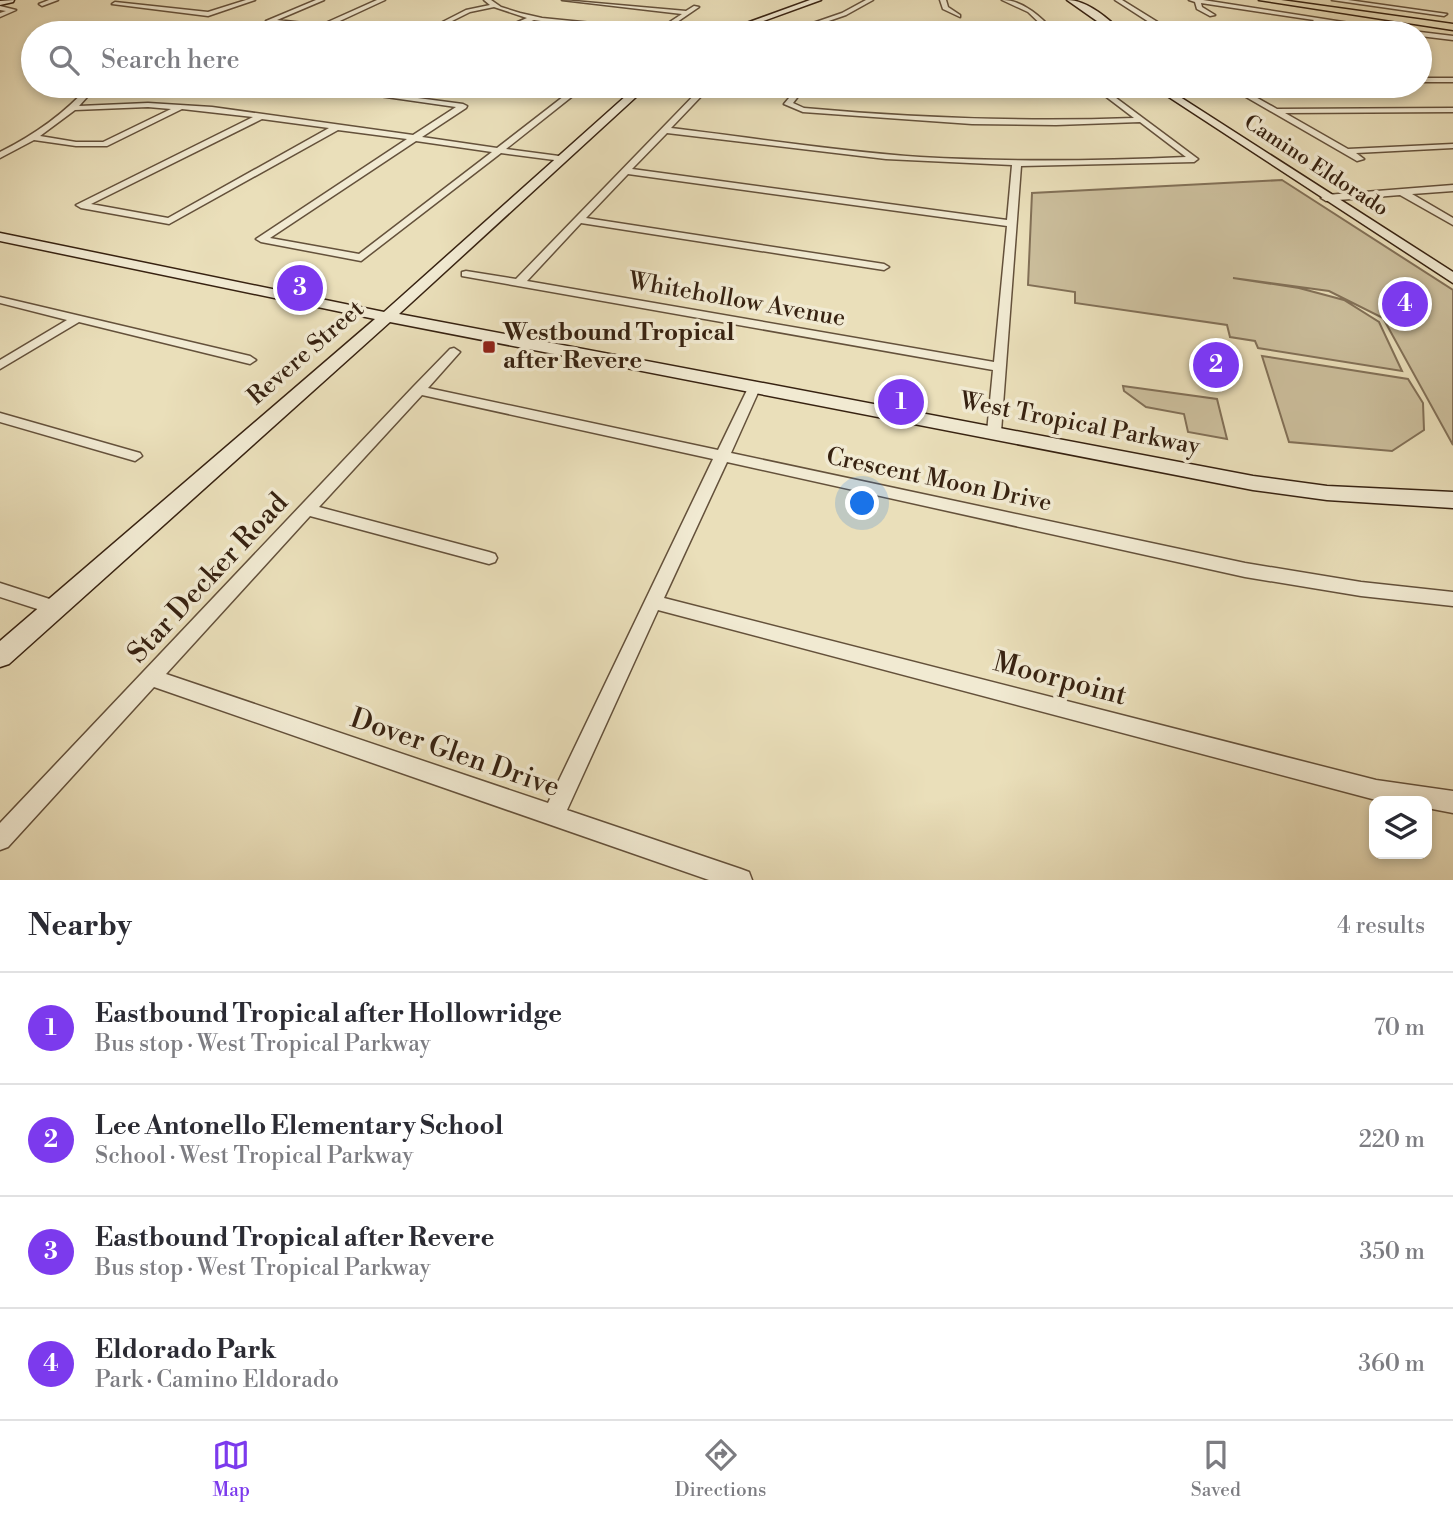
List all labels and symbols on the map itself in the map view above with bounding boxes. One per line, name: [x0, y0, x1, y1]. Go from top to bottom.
street label: Camino Eldorado: [1239, 110, 1393, 222]
pin: 3: [277, 262, 323, 314]
street label: Whitehollow Avenue: [625, 266, 848, 334]
pin: 4: [1382, 278, 1428, 330]
street label: Revere Street: [242, 294, 371, 412]
place label: Westbound Tropical after Revere: [502, 318, 734, 376]
marker: Westbound Tropical after Revere: [481, 339, 497, 355]
pin: 2: [1193, 339, 1239, 391]
pin: 1: [878, 376, 924, 428]
street label: West Tropical Parkway: [956, 386, 1203, 462]
street label: Crescent Moon Drive: [823, 441, 1055, 519]
street label: Star Decker Road: [120, 486, 296, 670]
your location: [845, 486, 879, 520]
street label: Moorpoint: [989, 644, 1131, 714]
street label: Dover Glen Drive: [346, 701, 564, 805]

